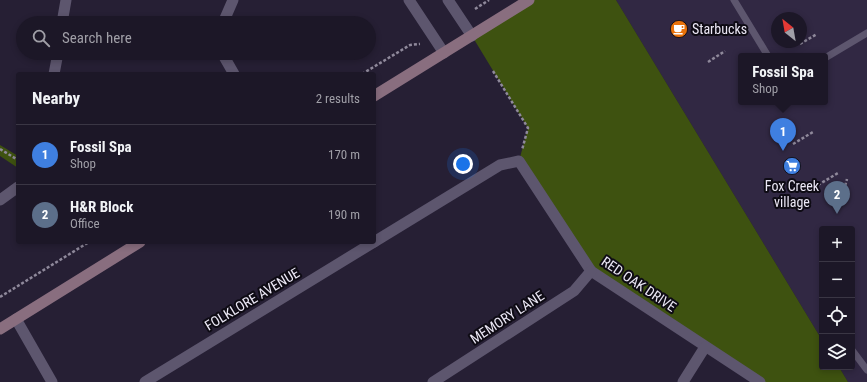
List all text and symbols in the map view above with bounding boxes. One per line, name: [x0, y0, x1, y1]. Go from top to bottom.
north arrow: [771, 12, 807, 48]
search box: [16, 16, 376, 60]
cafe icon: Starbucks: [669, 19, 689, 39]
place label: Starbucks: [692, 21, 747, 37]
icon: search: [30, 27, 52, 49]
text: Search here: [62, 29, 132, 47]
popup: [738, 53, 828, 105]
text: Fossil Spa: [752, 63, 814, 81]
text: Shop: [752, 81, 778, 96]
text: Nearby: [32, 88, 80, 108]
text: 2 results: [316, 91, 360, 106]
pin: 1: [770, 118, 796, 151]
text: Fossil Spa: [70, 138, 132, 156]
text: 1: [42, 147, 48, 162]
text: 170 m: [328, 147, 360, 162]
your location: [453, 154, 473, 174]
text: Shop: [70, 156, 96, 171]
supermarket icon: Fox Creek village: [782, 156, 802, 176]
place label: Fox Creek village: [765, 178, 820, 210]
pin: 2: [824, 181, 850, 214]
text: H&R Block: [70, 198, 133, 216]
text: 2: [42, 207, 48, 222]
text: 190 m: [328, 207, 360, 222]
text: Office: [70, 216, 100, 231]
map controls: [819, 226, 855, 370]
button: +: [819, 226, 855, 262]
street label: RED OAK DRIVE: [599, 253, 679, 315]
button: −: [819, 262, 855, 298]
street label: FOLKLORE AVENUE: [202, 264, 302, 334]
street label: MEMORY LANE: [467, 287, 547, 347]
button: locate: [819, 298, 855, 334]
button: layers: [819, 334, 855, 370]

